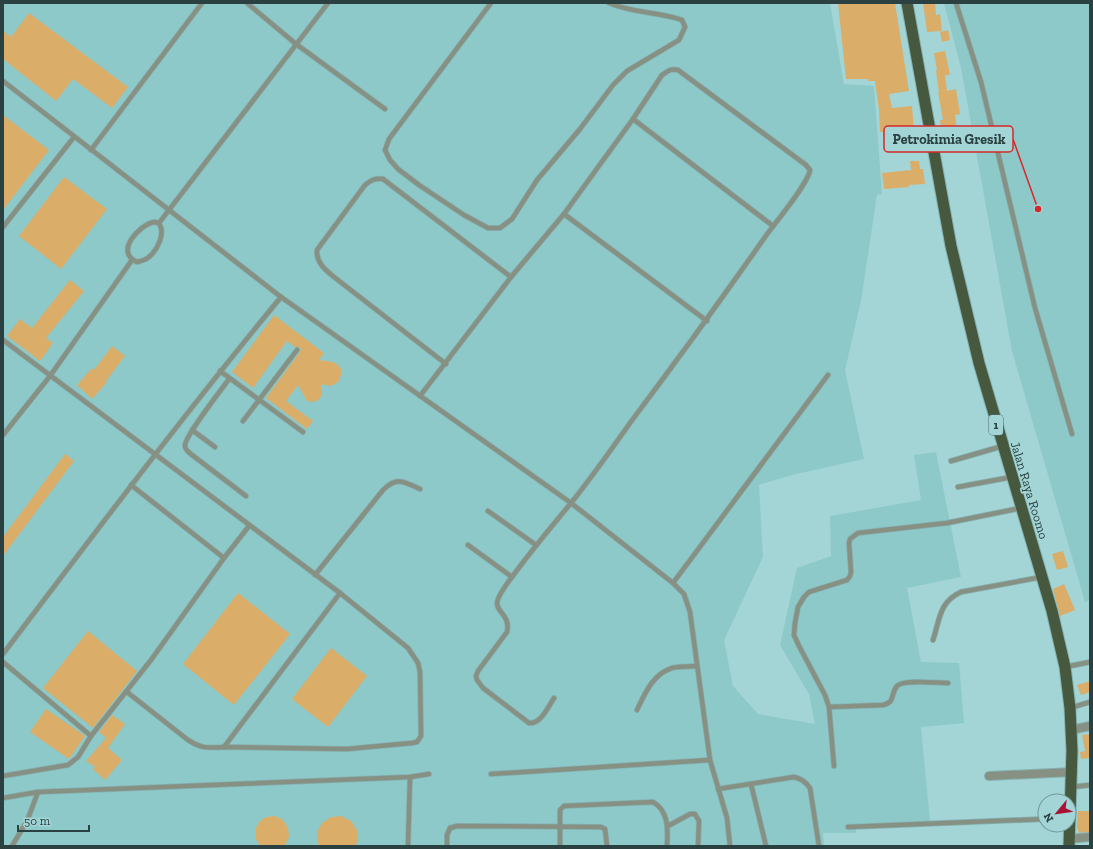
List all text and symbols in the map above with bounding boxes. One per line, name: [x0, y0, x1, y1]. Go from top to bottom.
callout: Petrokimia Gresik: [884, 126, 1013, 152]
text: Petrokimia Gresik: [893, 131, 1006, 148]
road number: 1: [989, 415, 1003, 435]
street label: Jalan Raya Roomo: [1008, 440, 1052, 541]
north arrow: [1037, 793, 1077, 833]
scale bar: [18, 807, 89, 833]
text: N: [1041, 810, 1056, 824]
text: 50 m: [24, 814, 51, 828]

